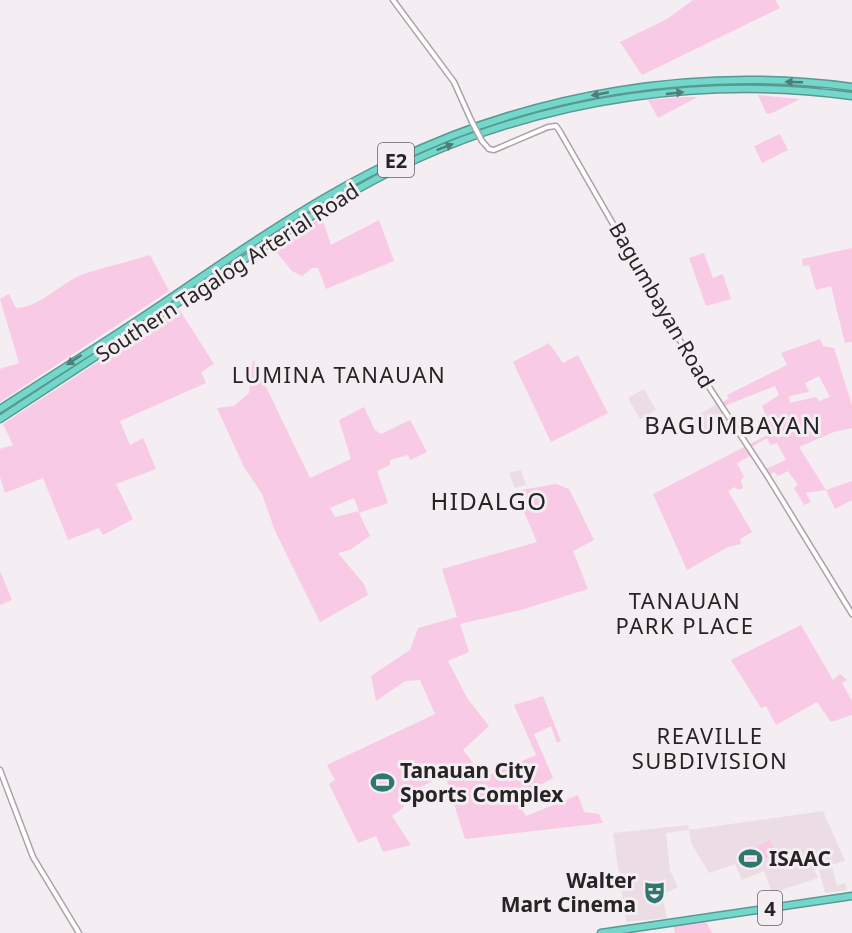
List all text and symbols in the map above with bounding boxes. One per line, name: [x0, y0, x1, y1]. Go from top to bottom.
one-way arrow: [784, 78, 803, 87]
one-way arrow: [666, 88, 685, 98]
one-way arrow: [590, 90, 609, 99]
one-way arrow: [437, 142, 455, 152]
road number: E2: [378, 143, 414, 177]
street label: Southern Tagalog Arterial Road: [90, 176, 364, 368]
street label: Bagumbayan Road: [603, 217, 721, 393]
one-way arrow: [66, 355, 82, 366]
district label: LUMINA TANAUAN: [232, 359, 446, 389]
district label: BAGUMBAYAN: [644, 408, 822, 441]
district label: HIDALGO: [430, 484, 548, 517]
district label: TANAUAN PARK PLACE: [616, 585, 754, 640]
district label: REAVILLE SUBDIVISION: [632, 720, 788, 775]
place label: Tanauan City Sports Complex: [400, 756, 564, 808]
sports icon: Tanauan City Sports Complex: [369, 769, 395, 795]
place label: ISAAC: [769, 844, 831, 872]
sports icon: ISAAC: [738, 845, 764, 871]
place label: Walter Mart Cinema: [501, 866, 637, 918]
theatre icon: Walter Mart Cinema: [641, 879, 667, 905]
road number: 4: [758, 891, 782, 925]

